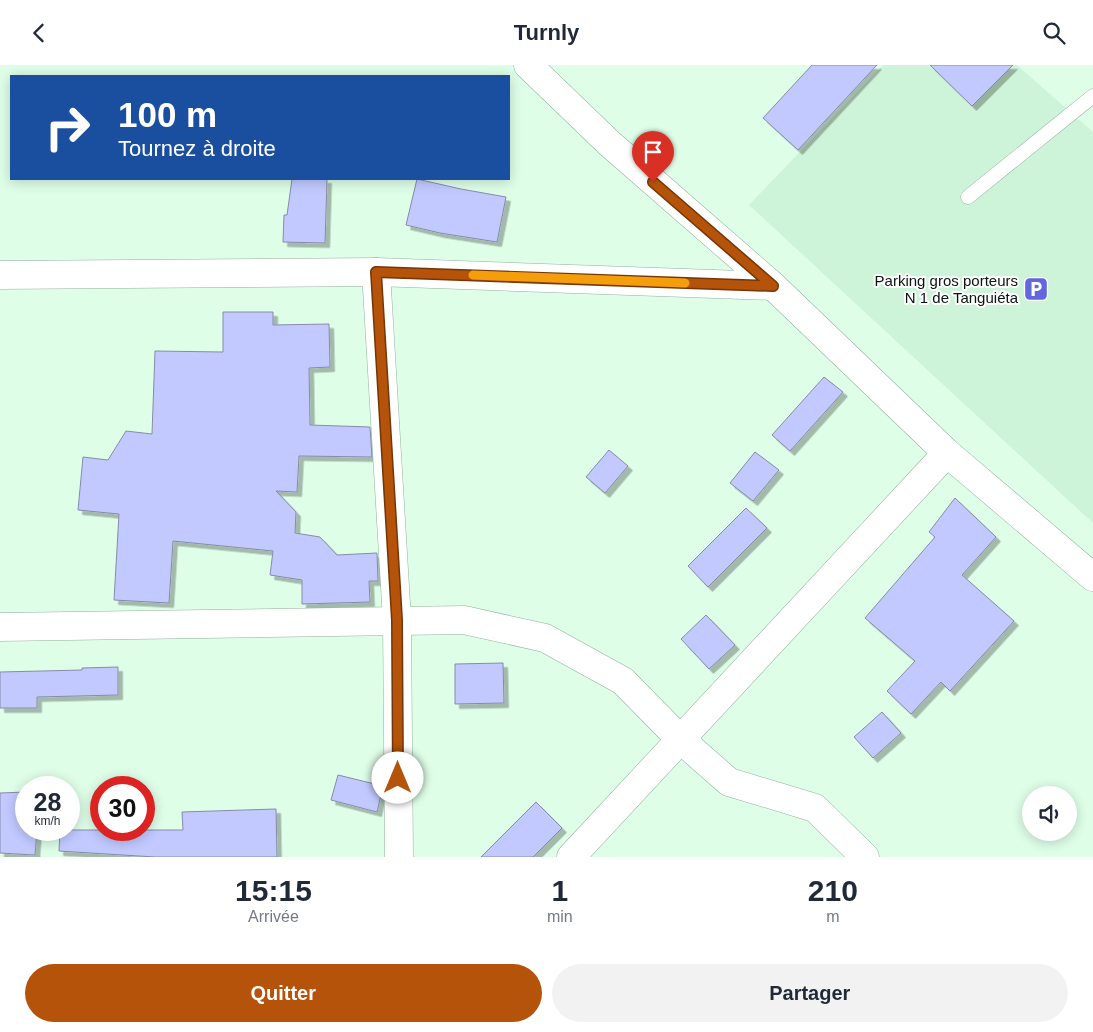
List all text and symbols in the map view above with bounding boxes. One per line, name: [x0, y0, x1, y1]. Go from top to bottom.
icon: back: [25, 19, 53, 47]
icon: search: [1040, 19, 1068, 47]
text: Turnly: [514, 20, 579, 45]
icon: right: [35, 95, 100, 160]
text: 100 m: [118, 95, 217, 134]
pin: [632, 131, 674, 182]
text: Tournez à droite: [118, 136, 276, 161]
icon: arrive: [639, 138, 667, 166]
place label: Parking gros porteurs N 1 de Tanguiéta: [875, 272, 1019, 306]
parking icon: Parking gros porteurs N 1 de Tanguiéta: [1023, 276, 1049, 302]
position arrow: [371, 751, 423, 803]
speed limit sign: 30: [90, 776, 155, 841]
map controls: [1022, 786, 1077, 841]
button: sound: [1022, 786, 1077, 841]
text: 28: [34, 788, 61, 816]
text: km/h: [34, 814, 61, 828]
text: 15:15: [235, 874, 312, 907]
text: 1: [551, 874, 568, 907]
text: 210: [808, 874, 858, 907]
text: Arrivée: [248, 908, 299, 925]
text: min: [547, 908, 573, 925]
text: m: [826, 908, 839, 925]
button: Quitter: [25, 964, 542, 1022]
button: Partager: [552, 964, 1068, 1022]

